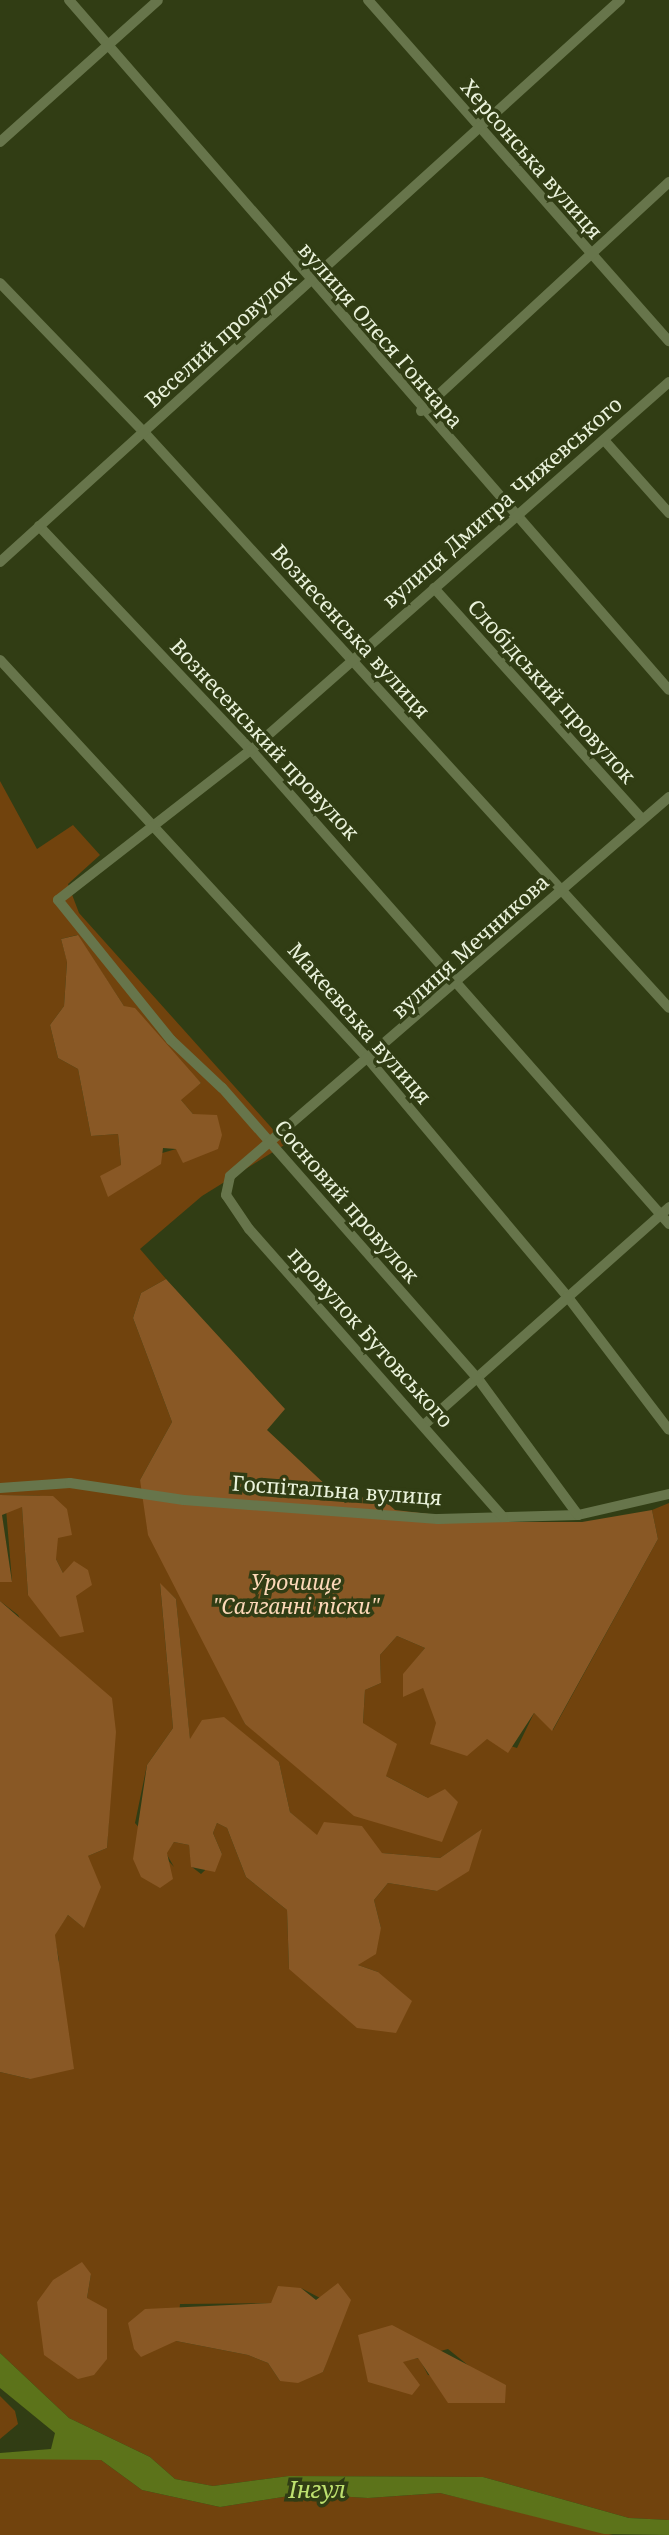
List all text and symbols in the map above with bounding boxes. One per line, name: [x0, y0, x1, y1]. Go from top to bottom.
street label: Херсонська вулиця: [456, 74, 608, 244]
street label: вулиця Олеся Гончара: [293, 237, 469, 433]
street label: Веселий провулок: [140, 264, 300, 412]
street label: вулиця Дмитра Чижевського: [377, 391, 627, 613]
street label: Вознесенська вулиця: [266, 539, 436, 723]
street label: Слобідський провулок: [463, 594, 641, 788]
street label: Вознесенський провулок: [165, 633, 365, 845]
street label: вулиця Мечникова: [386, 869, 554, 1023]
street label: Макеєвська вулиця: [283, 937, 437, 1109]
street label: Сосновий провулок: [269, 1114, 425, 1288]
street label: провулок Бутовського: [283, 1242, 459, 1432]
street label: Госпітальна вулиця: [231, 1470, 443, 1510]
park label: Урочище "Салганні піски": [213, 1569, 379, 1619]
water label: Інгул: [288, 2475, 346, 2503]

